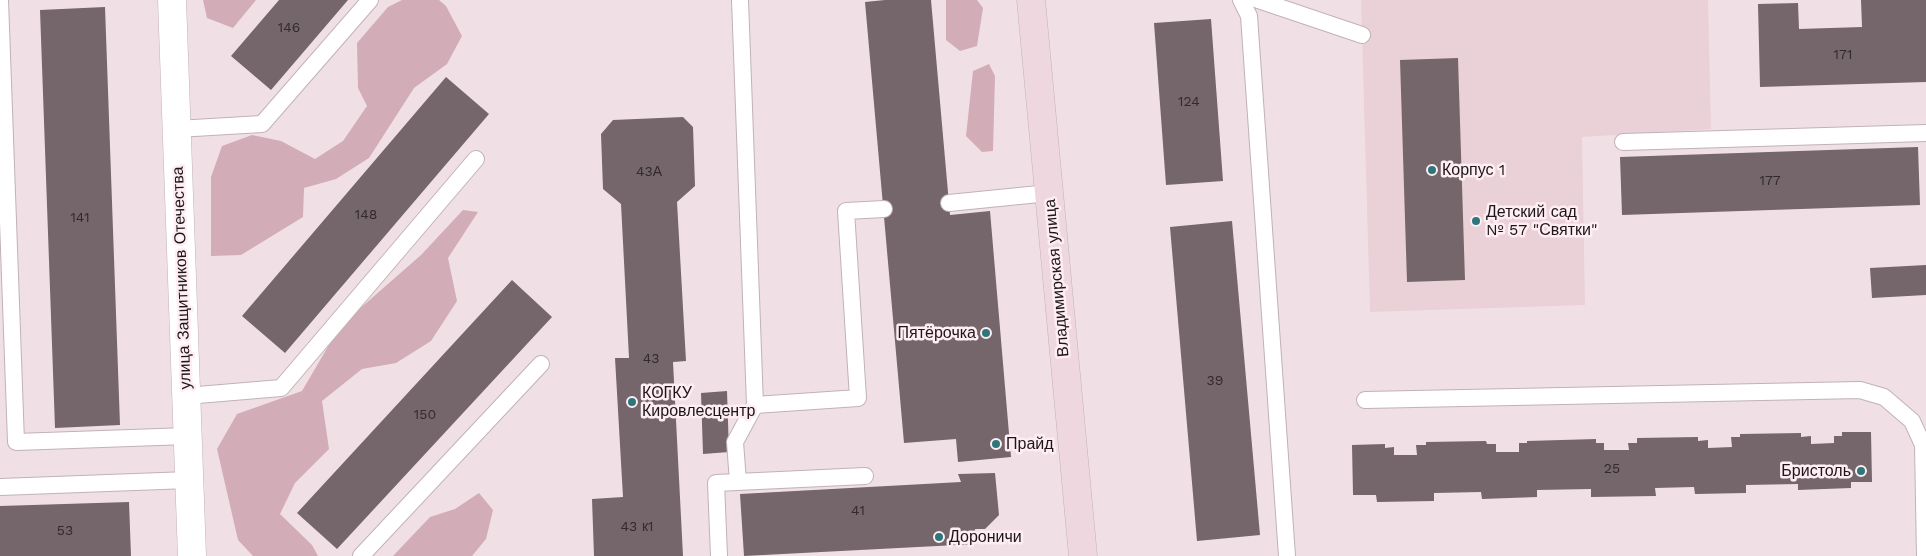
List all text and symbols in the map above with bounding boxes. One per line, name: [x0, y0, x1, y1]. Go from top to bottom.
house number: 146: [278, 20, 300, 36]
house number: 171: [1834, 47, 1852, 63]
house number: 124: [1178, 94, 1200, 110]
place label: Корпус 1: [1442, 160, 1505, 180]
house number: 43А: [636, 164, 662, 180]
marker: Корпус 1: [1426, 164, 1438, 176]
street label: улица Защитников Отечества: [169, 166, 195, 390]
house number: 177: [1759, 173, 1781, 189]
street label: Владимирская улица: [1041, 198, 1073, 358]
place label: Детский сад № 57 "Святки": [1486, 202, 1597, 240]
house number: 148: [355, 207, 377, 223]
house number: 141: [70, 210, 90, 226]
marker: Детский сад № 57 "Святки": [1470, 215, 1482, 227]
place label: Пятёрочка: [898, 323, 976, 343]
marker: Пятёрочка: [980, 327, 992, 339]
house number: 43: [643, 351, 659, 367]
house number: 39: [1207, 373, 1223, 389]
place label: КОГКУ Кировлесцентр: [642, 383, 755, 421]
marker: КОГКУ Кировлесцентр: [626, 396, 638, 408]
house number: 150: [414, 407, 436, 423]
place label: Прайд: [1006, 434, 1054, 454]
marker: Прайд: [990, 438, 1002, 450]
house number: 25: [1604, 461, 1620, 477]
place label: Бристоль: [1781, 461, 1851, 481]
marker: Бристоль: [1855, 465, 1867, 477]
house number: 41: [851, 503, 865, 519]
house number: 43 к1: [620, 519, 654, 535]
house number: 53: [57, 523, 73, 539]
place label: Дороничи: [949, 527, 1022, 547]
marker: Дороничи: [933, 531, 945, 543]

